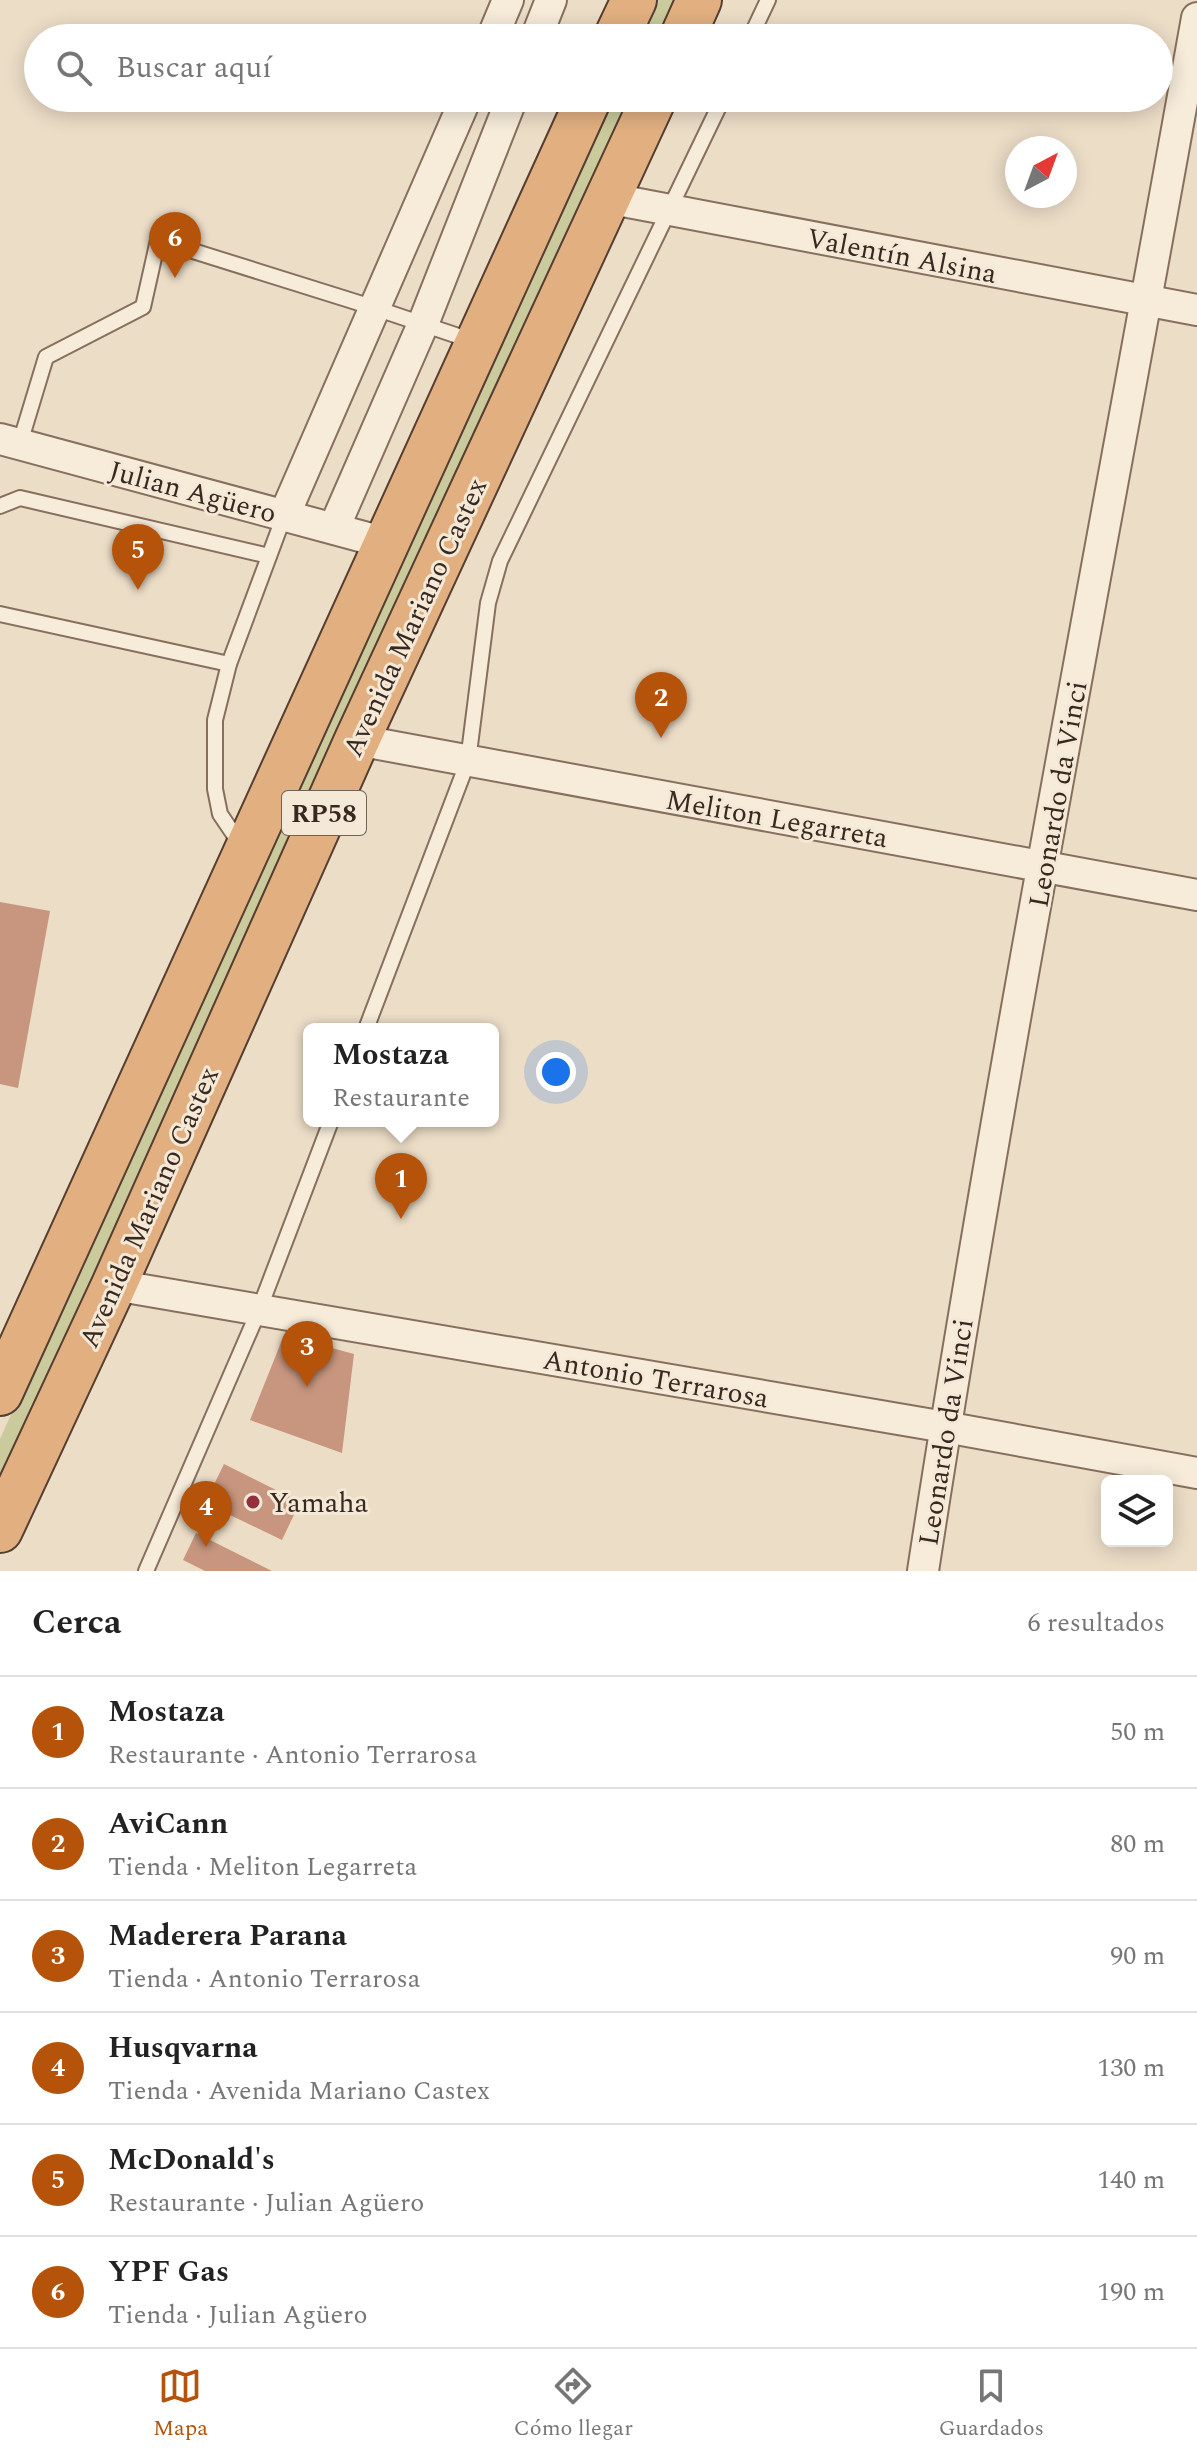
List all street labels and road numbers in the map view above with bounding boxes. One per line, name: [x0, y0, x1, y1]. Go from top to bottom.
street label: Valentín Alsina: [803, 217, 1001, 296]
street label: Julian Agüero: [104, 449, 281, 535]
street label: Avenida Mariano Castex: [332, 471, 499, 764]
street label: Leonardo da Vinci: [1017, 678, 1100, 911]
street label: Meliton Legarreta: [662, 779, 892, 860]
road number: RP58: [282, 791, 366, 835]
street label: Avenida Mariano Castex: [68, 1060, 231, 1355]
street label: Leonardo da Vinci: [907, 1316, 986, 1549]
street label: Antonio Terrarosa: [539, 1338, 772, 1421]

